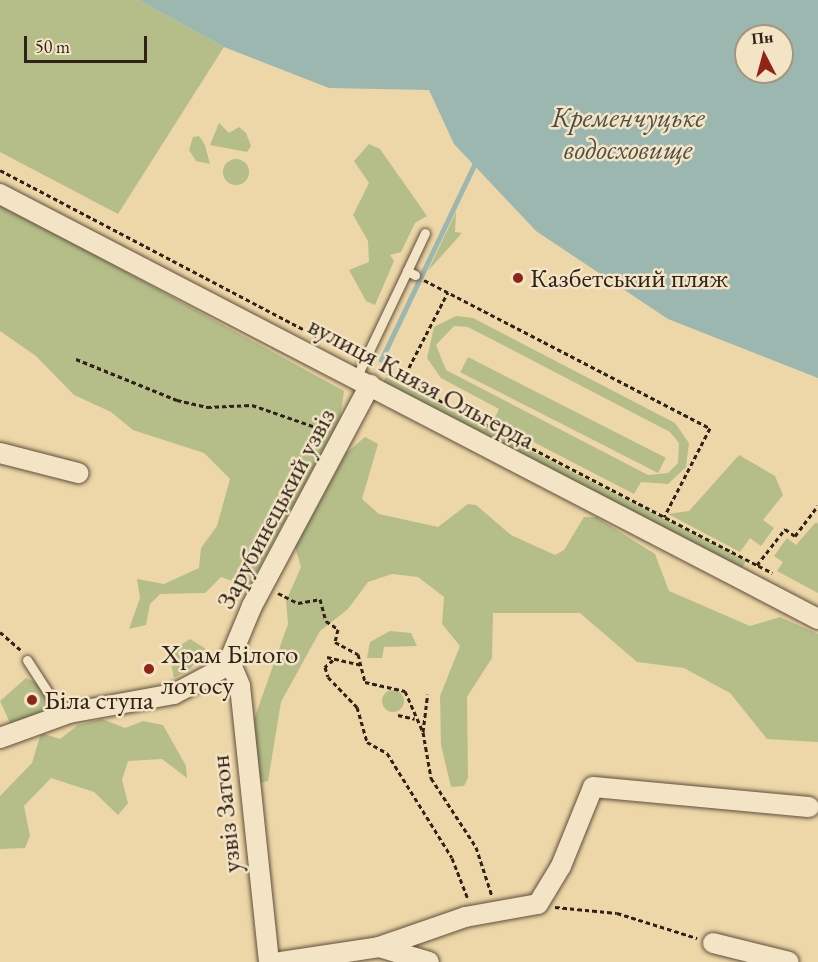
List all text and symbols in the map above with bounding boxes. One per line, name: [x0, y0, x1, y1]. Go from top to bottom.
scale bar: [27, 24, 150, 62]
north arrow: [734, 24, 794, 84]
text: Пн: [750, 26, 774, 49]
text: 50 m: [35, 35, 70, 58]
water label: Кременчуцьке водосховище: [551, 100, 705, 166]
place label: Казбетський пляж: [530, 262, 729, 294]
marker: Казбетський пляж: [511, 271, 525, 285]
street label: вулиця Князя Ольгерда: [303, 308, 541, 456]
street label: Зарубинецький узвіз: [208, 402, 342, 614]
place label: Храм Білого лотосу: [161, 637, 298, 700]
marker: Храм Білого лотосу: [142, 662, 156, 676]
place label: Біла ступа: [44, 684, 154, 716]
marker: Біла ступа: [25, 693, 39, 707]
street label: узвіз Затон: [203, 753, 247, 875]

